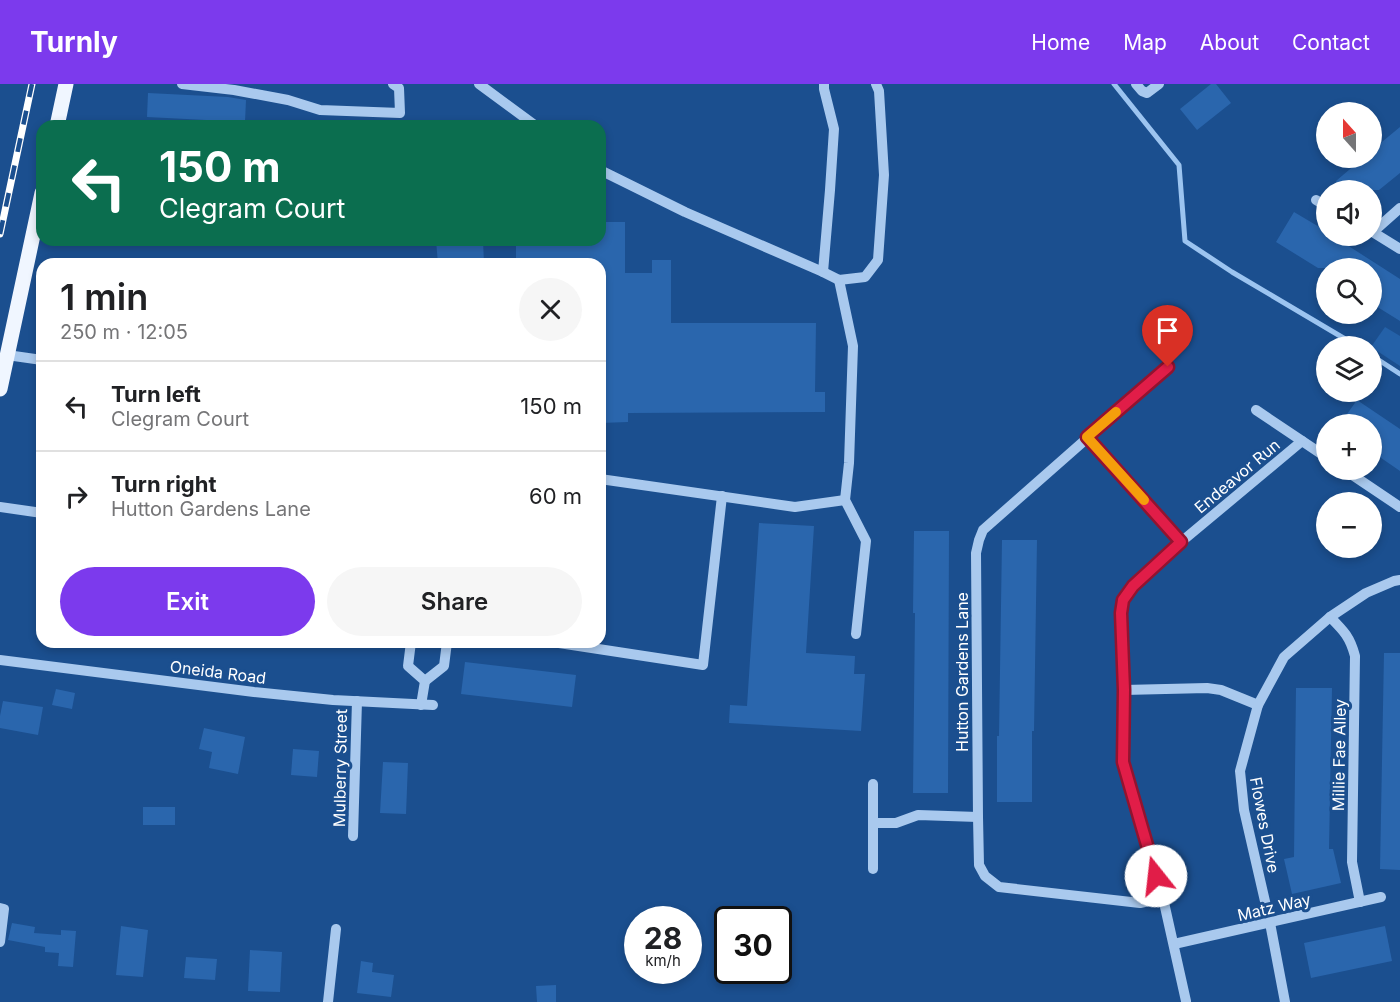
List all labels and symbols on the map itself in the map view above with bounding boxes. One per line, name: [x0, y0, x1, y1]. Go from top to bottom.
north arrow: [1316, 102, 1382, 168]
pin: [1142, 305, 1193, 367]
street label: Endeavor Run: [1190, 435, 1284, 517]
street label: Hutton Gardens Lane: [952, 592, 972, 752]
street label: Oneida Road: [169, 656, 267, 688]
street label: Millie Fae Alley: [1328, 699, 1350, 811]
street label: Mulberry Street: [329, 709, 351, 827]
street label: Flowes Drive: [1246, 775, 1284, 875]
position arrow: [1124, 844, 1188, 908]
street label: Matz Way: [1235, 889, 1313, 925]
speed limit sign: 30: [714, 906, 792, 984]

